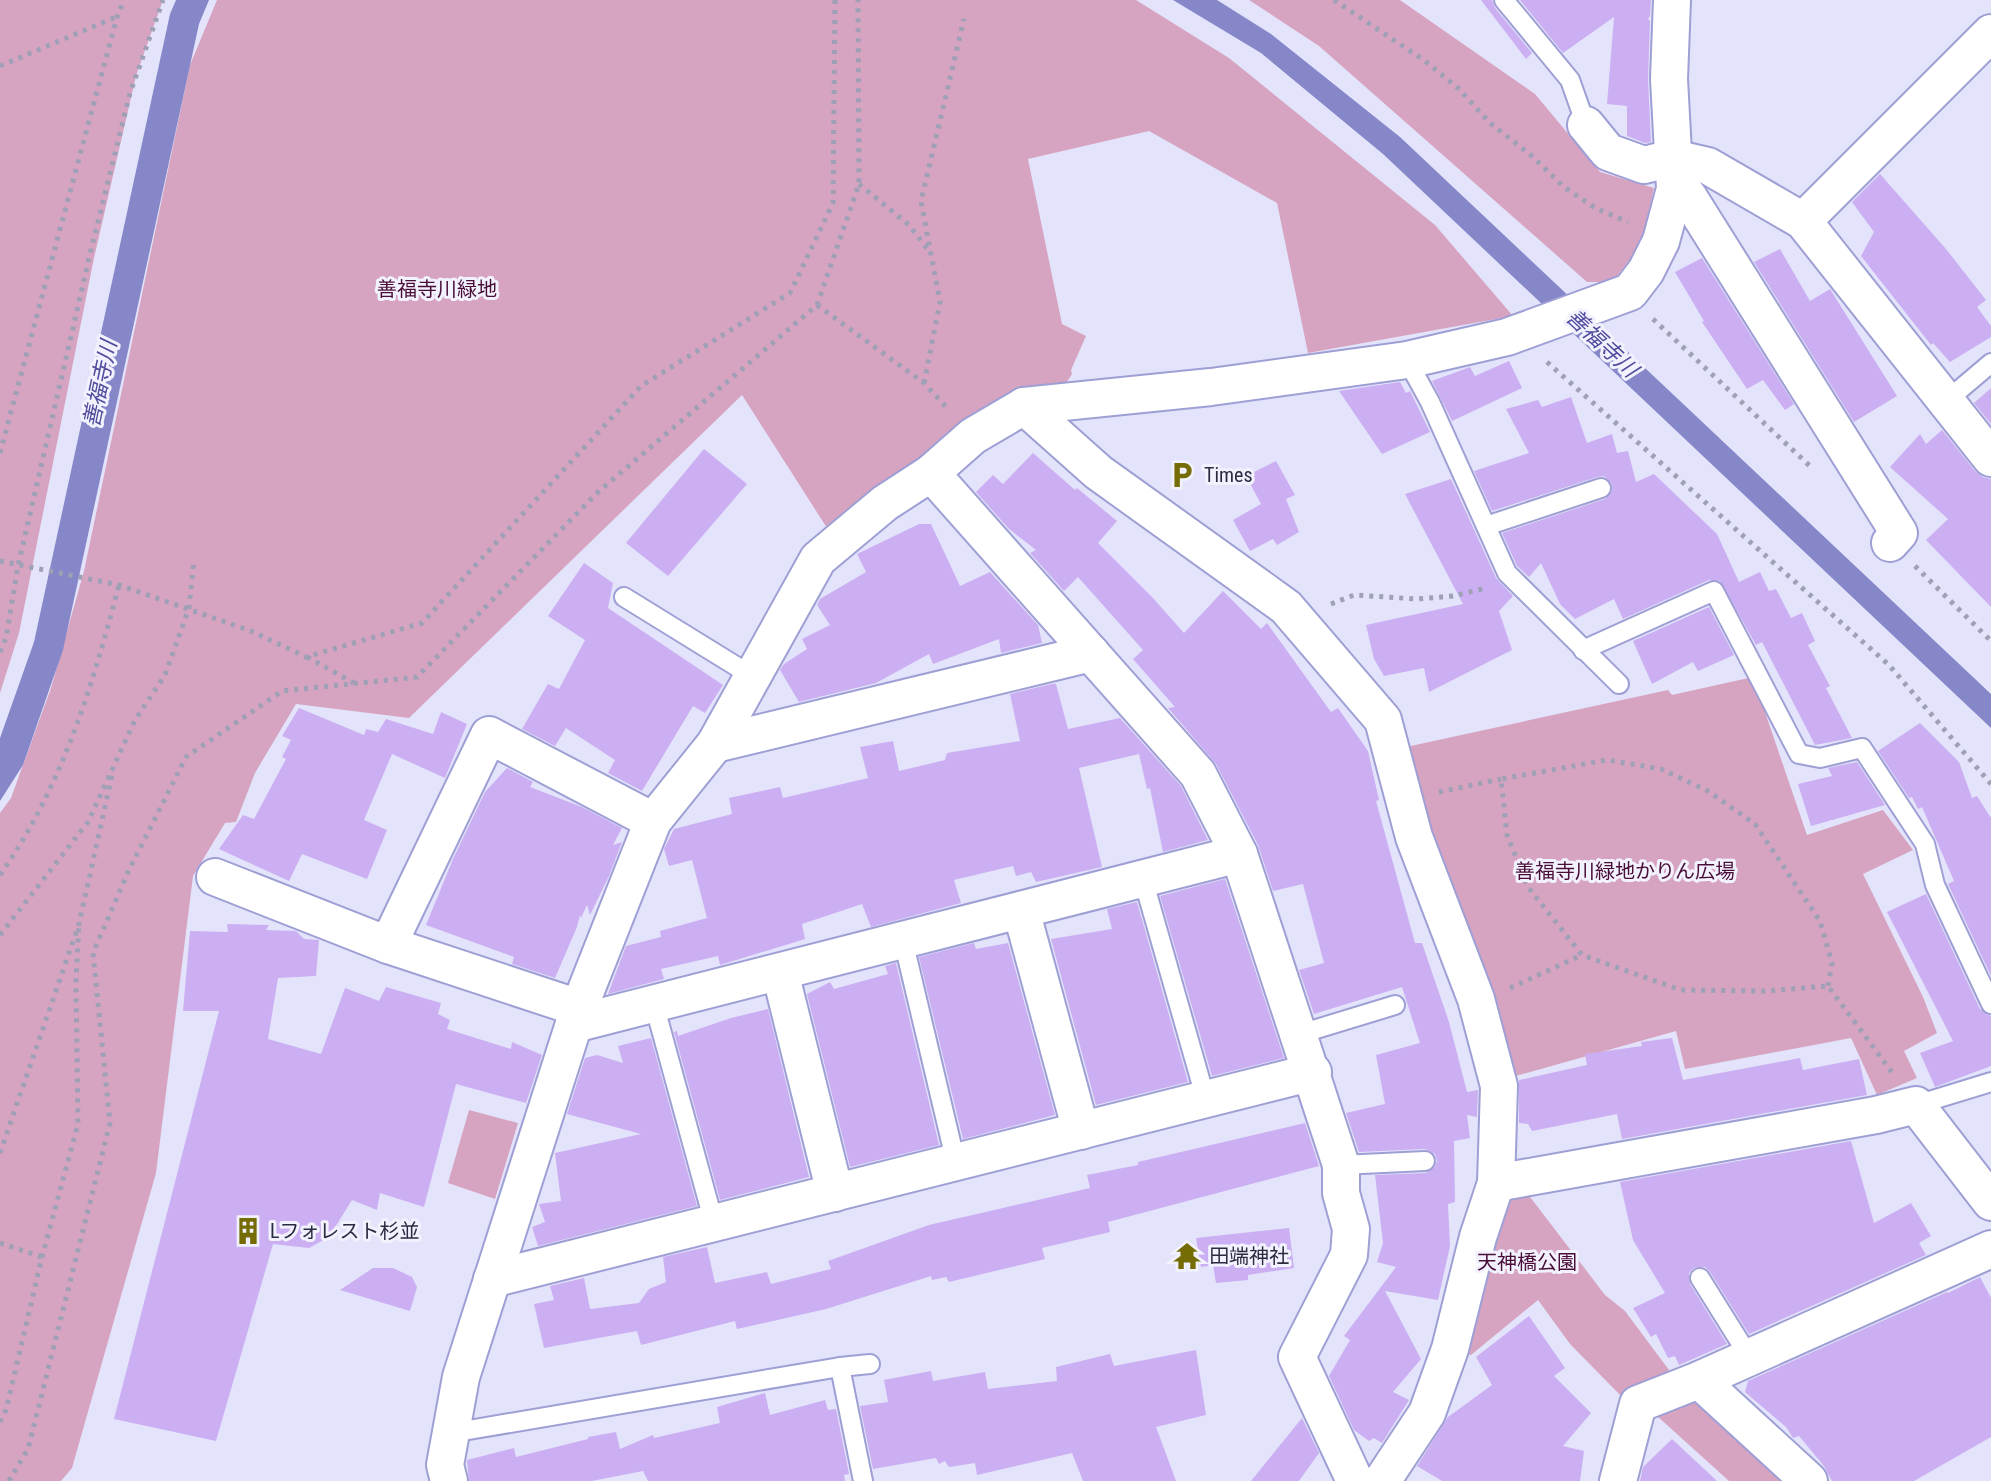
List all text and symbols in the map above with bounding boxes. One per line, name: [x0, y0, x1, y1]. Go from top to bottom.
park label: 善福寺川緑地: [377, 277, 497, 301]
water label: 善福寺川: [1561, 304, 1644, 384]
water label: 善福寺川: [79, 336, 122, 430]
parking icon: Times: [1167, 460, 1197, 490]
place label: Times: [1204, 463, 1253, 487]
park label: 善福寺川緑地かりん広場: [1515, 859, 1735, 883]
building icon: Lフォレスト杉並: [233, 1216, 263, 1246]
place label: Lフォレスト杉並: [270, 1219, 420, 1243]
temple icon: 田端神社: [1172, 1241, 1202, 1271]
place label: 田端神社: [1209, 1244, 1289, 1268]
park label: 天神橋公園: [1477, 1250, 1577, 1274]

